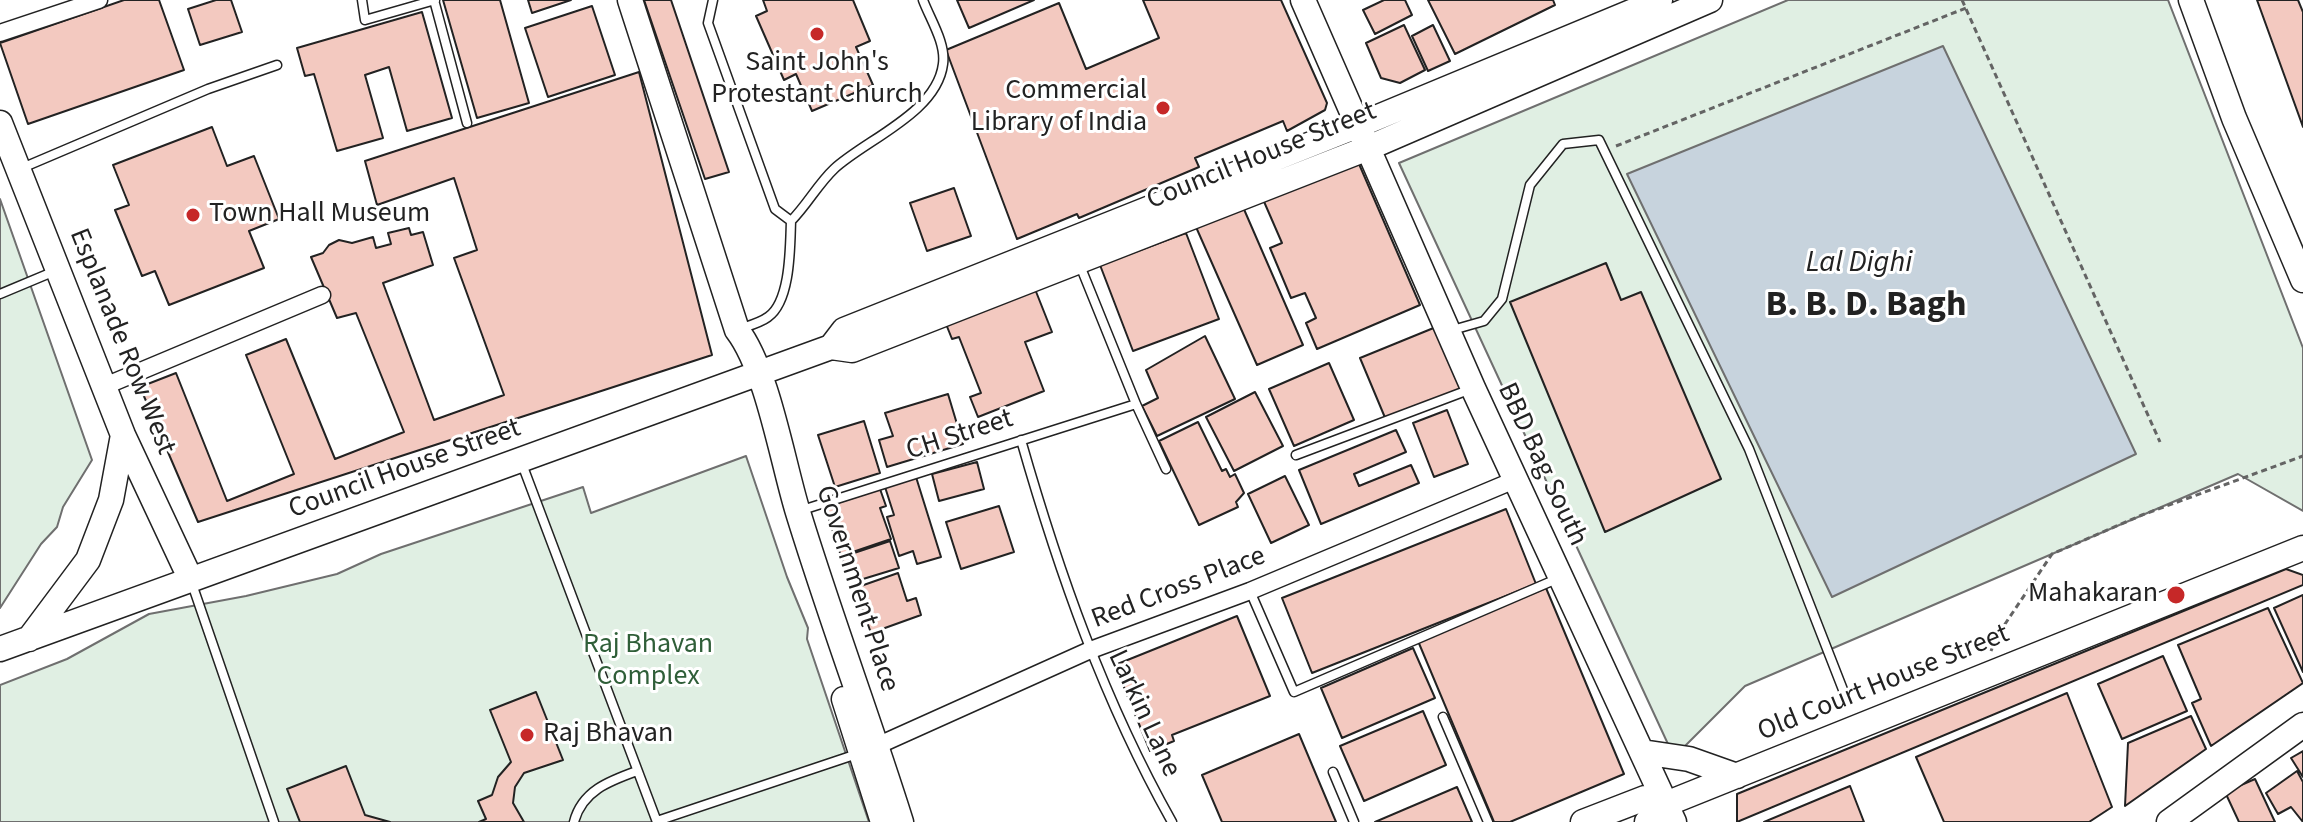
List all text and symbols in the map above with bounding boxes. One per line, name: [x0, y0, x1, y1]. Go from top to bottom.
marker: Saint John's Protestant Church: [808, 25, 826, 43]
place label: Saint John's Protestant Church: [711, 47, 923, 113]
place label: Commercial Library of India: [971, 75, 1147, 141]
street label: Council House Street: [1143, 96, 1381, 218]
marker: Commercial Library of India: [1154, 99, 1172, 117]
place label: Town Hall Museum: [209, 198, 430, 232]
marker: Town Hall Museum: [184, 206, 202, 224]
street label: Esplanade Row West: [60, 224, 182, 460]
water label: Lal Dighi: [1806, 246, 1912, 282]
district label: B. B. D. Bagh: [1766, 285, 1966, 329]
street label: BBD Bag South: [1489, 378, 1593, 552]
street label: CH Street: [903, 403, 1017, 469]
street label: Council House Street: [285, 412, 525, 528]
street label: Government Place: [807, 482, 905, 696]
street label: Red Cross Place: [1087, 540, 1271, 638]
place label: Mahakaran: [2028, 578, 2158, 612]
marker: Mahakaran: [2165, 584, 2187, 606]
street label: Old Court House Street: [1753, 618, 2015, 750]
park label: Raj Bhavan Complex: [583, 629, 713, 695]
street label: Larkin Lane: [1099, 645, 1187, 783]
place label: Raj Bhavan: [543, 718, 673, 752]
marker: Raj Bhavan: [518, 726, 536, 744]

